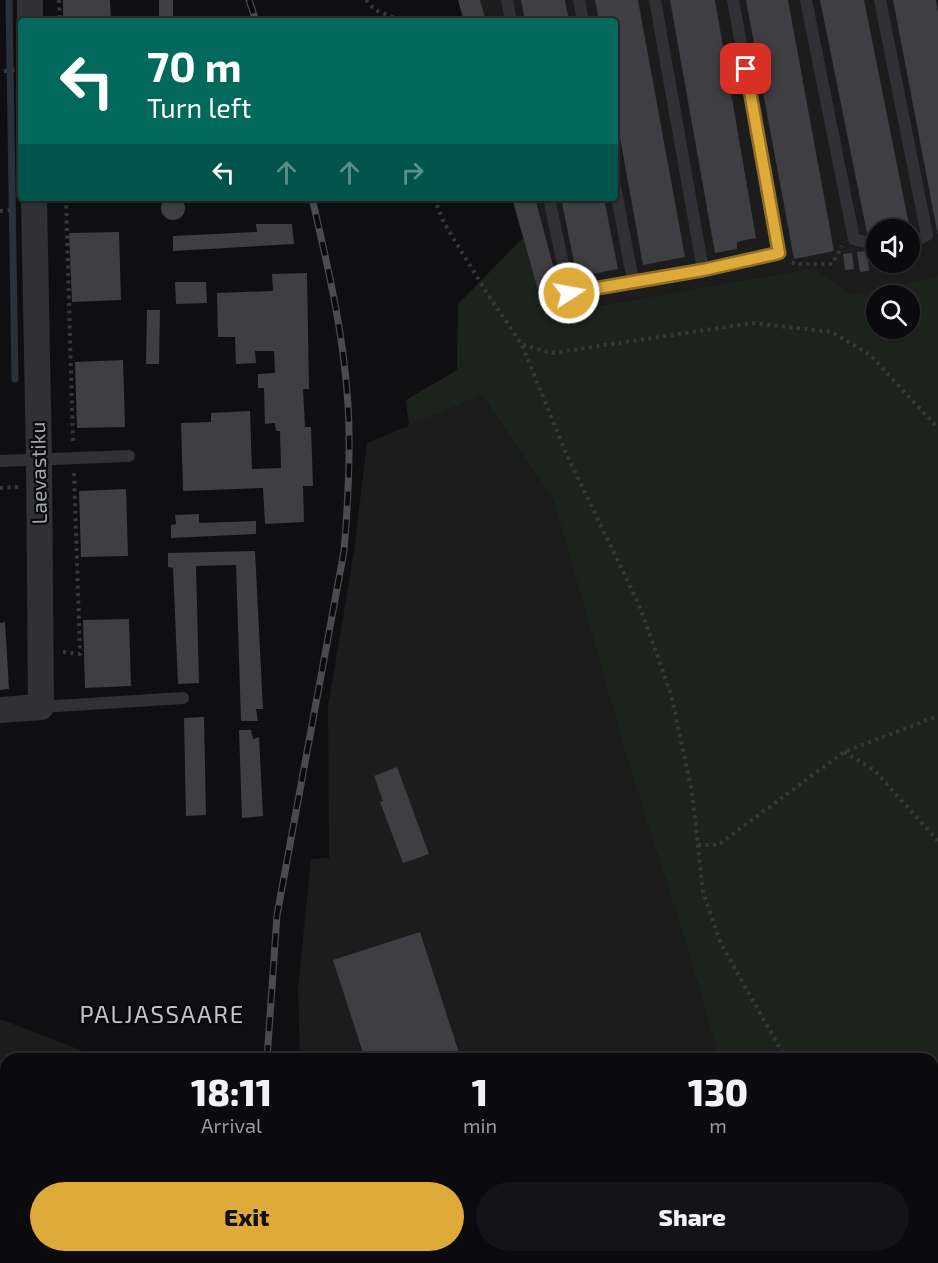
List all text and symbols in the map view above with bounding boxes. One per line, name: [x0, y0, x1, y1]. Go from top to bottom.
text: 70 m: [147, 40, 242, 90]
icon: left: [48, 42, 126, 120]
pin: [720, 43, 771, 94]
icon: arrive: [729, 52, 762, 85]
text: Turn left: [147, 91, 251, 123]
icon: left: [207, 156, 240, 189]
icon: ahead: [270, 156, 303, 189]
icon: ahead: [333, 156, 366, 189]
icon: right: [396, 156, 429, 189]
map controls: [866, 219, 920, 339]
button: sound: [866, 219, 920, 273]
position arrow: [537, 261, 601, 325]
button: search: [866, 285, 920, 339]
street label: Laevastiku: [24, 421, 51, 525]
district label: PALJASSAARE: [79, 999, 245, 1028]
text: 18:11: [191, 1070, 272, 1113]
text: 1: [472, 1070, 488, 1113]
text: 130: [688, 1070, 748, 1113]
text: Arrival: [201, 1113, 262, 1137]
text: min: [463, 1113, 497, 1137]
text: m: [709, 1113, 727, 1137]
button: Exit: [30, 1182, 464, 1251]
button: Share: [476, 1182, 909, 1251]

